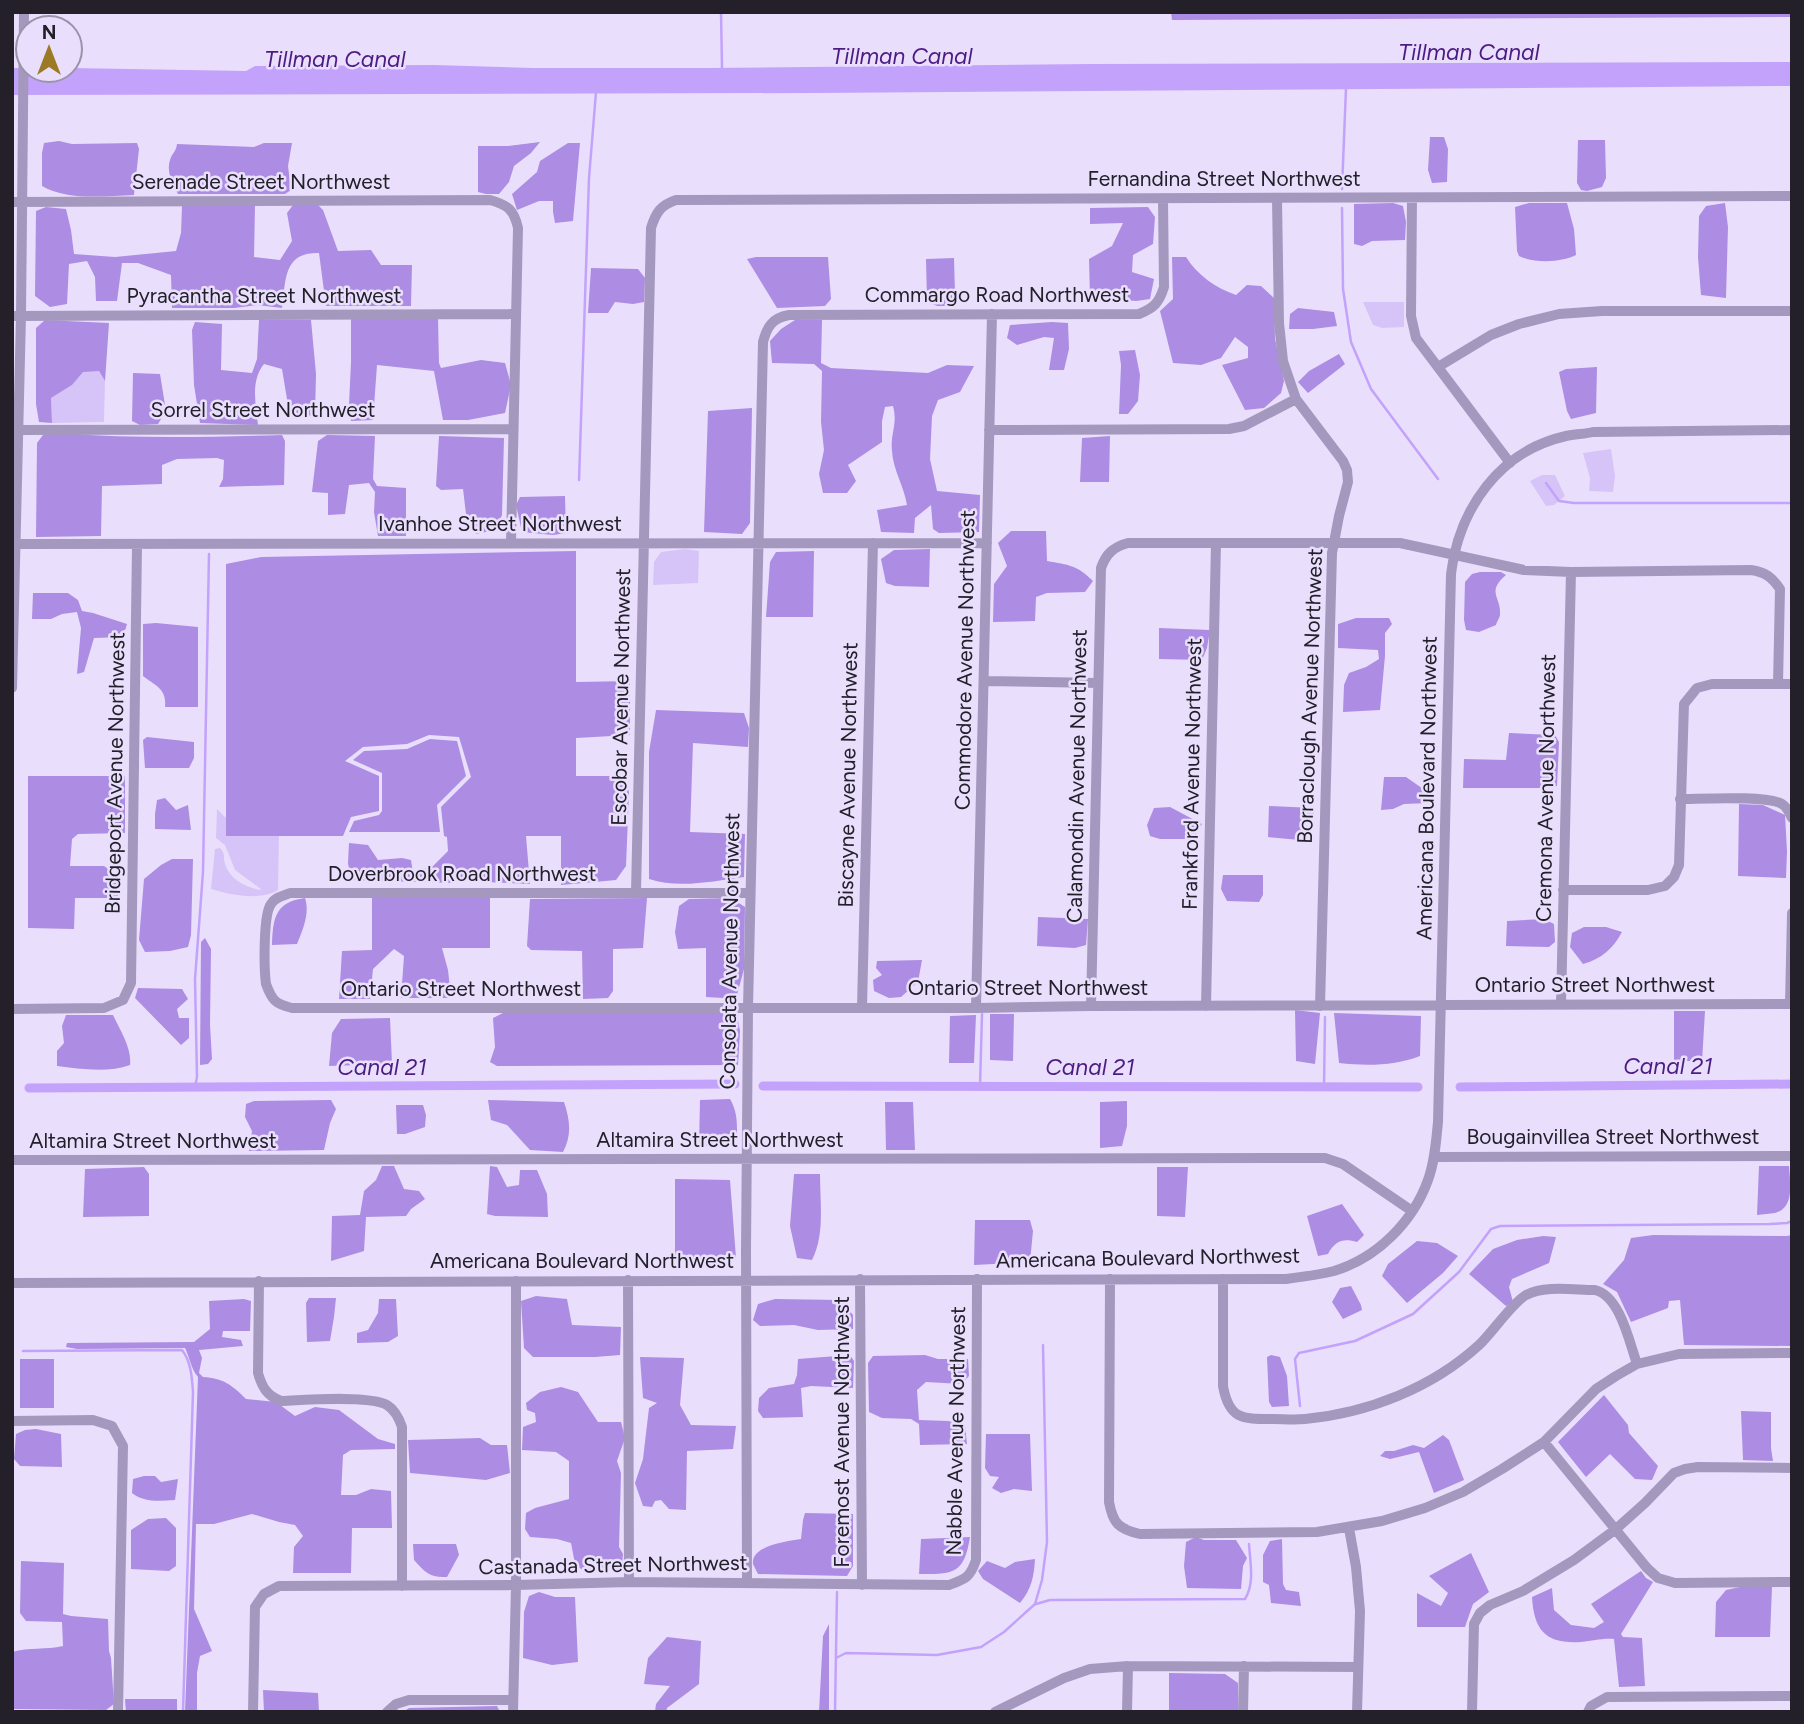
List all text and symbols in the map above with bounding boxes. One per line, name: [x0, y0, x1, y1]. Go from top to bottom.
north arrow: [14, 14, 84, 84]
text: N: [42, 21, 56, 44]
water label: Tillman Canal: [1398, 38, 1541, 66]
water label: Tillman Canal: [831, 42, 974, 70]
water label: Tillman Canal: [264, 45, 407, 73]
street label: Fernandina Street Northwest: [1087, 166, 1361, 191]
street label: Serenade Street Northwest: [132, 169, 390, 194]
street label: Commargo Road Northwest: [865, 282, 1129, 307]
street label: Pyracantha Street Northwest: [127, 283, 401, 308]
street label: Sorrel Street Northwest: [151, 397, 376, 422]
street label: Commodore Avenue Northwest: [949, 510, 980, 810]
street label: Ivanhoe Street Northwest: [378, 511, 622, 536]
street label: Borraclough Avenue Northwest: [1292, 548, 1327, 844]
street label: Escobar Avenue Northwest: [606, 568, 635, 826]
street label: Calamondin Avenue Northwest: [1061, 629, 1092, 923]
street label: Bridgeport Avenue Northwest: [100, 632, 129, 914]
street label: Americana Boulevard Northwest: [1411, 636, 1442, 940]
street label: Frankford Avenue Northwest: [1177, 638, 1206, 910]
street label: Biscayne Avenue Northwest: [833, 642, 862, 908]
street label: Cremona Avenue Northwest: [1531, 654, 1560, 922]
street label: Consolata Avenue Northwest: [715, 812, 744, 1090]
street label: Doverbrook Road Northwest: [328, 861, 596, 886]
street label: Ontario Street Northwest: [1475, 972, 1715, 997]
street label: Ontario Street Northwest: [908, 975, 1148, 1000]
street label: Ontario Street Northwest: [341, 976, 581, 1001]
water label: Canal 21: [1623, 1052, 1713, 1080]
water label: Canal 21: [337, 1053, 427, 1081]
water label: Canal 21: [1045, 1053, 1135, 1081]
street label: Bougainvillea Street Northwest: [1466, 1124, 1760, 1149]
street label: Altamira Street Northwest: [596, 1127, 844, 1152]
street label: Altamira Street Northwest: [29, 1128, 277, 1153]
street label: Americana Boulevard Northwest: [996, 1242, 1300, 1273]
street label: Americana Boulevard Northwest: [430, 1248, 734, 1273]
street label: Foremost Avenue Northwest: [829, 1296, 854, 1568]
street label: Nabble Avenue Northwest: [941, 1306, 970, 1556]
street label: Castanada Street Northwest: [478, 1550, 748, 1579]

